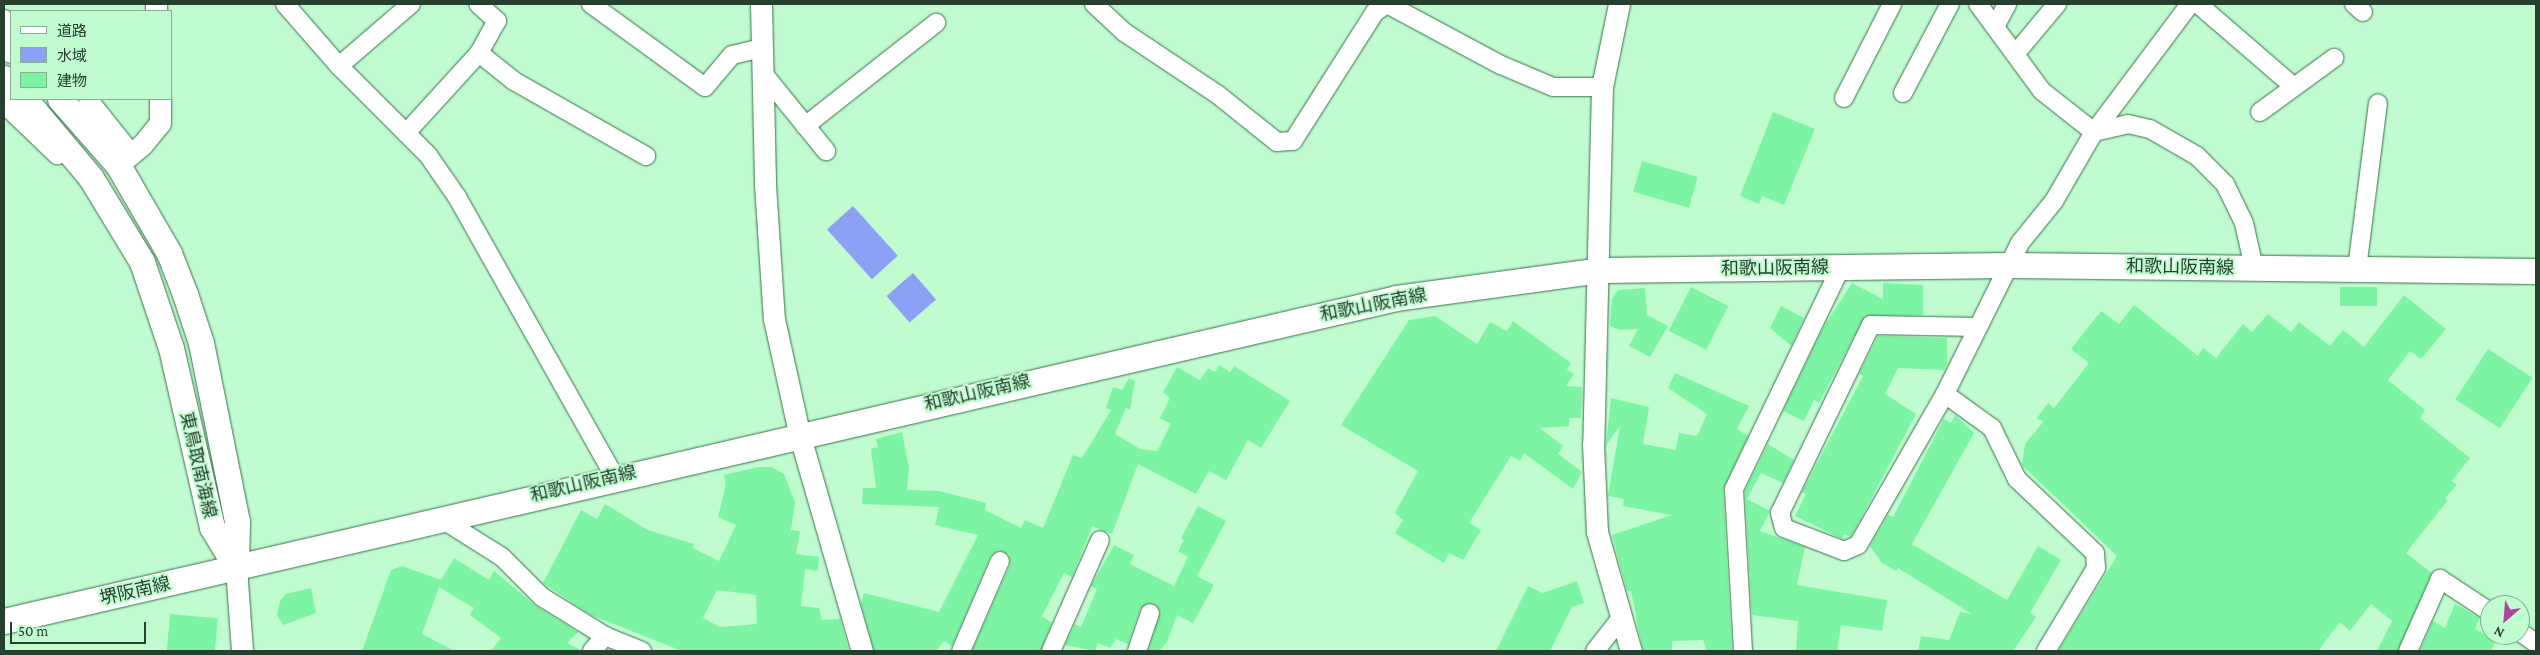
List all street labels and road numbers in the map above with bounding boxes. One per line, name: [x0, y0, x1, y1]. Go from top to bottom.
street label: 和歌山阪南線: [2126, 255, 2234, 279]
street label: 和歌山阪南線: [1721, 256, 1829, 280]
street label: 和歌山阪南線: [1318, 284, 1428, 326]
street label: 和歌山阪南線: [922, 370, 1032, 416]
street label: 東鳥取南海線: [175, 410, 221, 520]
street label: 和歌山阪南線: [528, 461, 638, 507]
street label: 堺阪南線: [97, 572, 173, 610]

